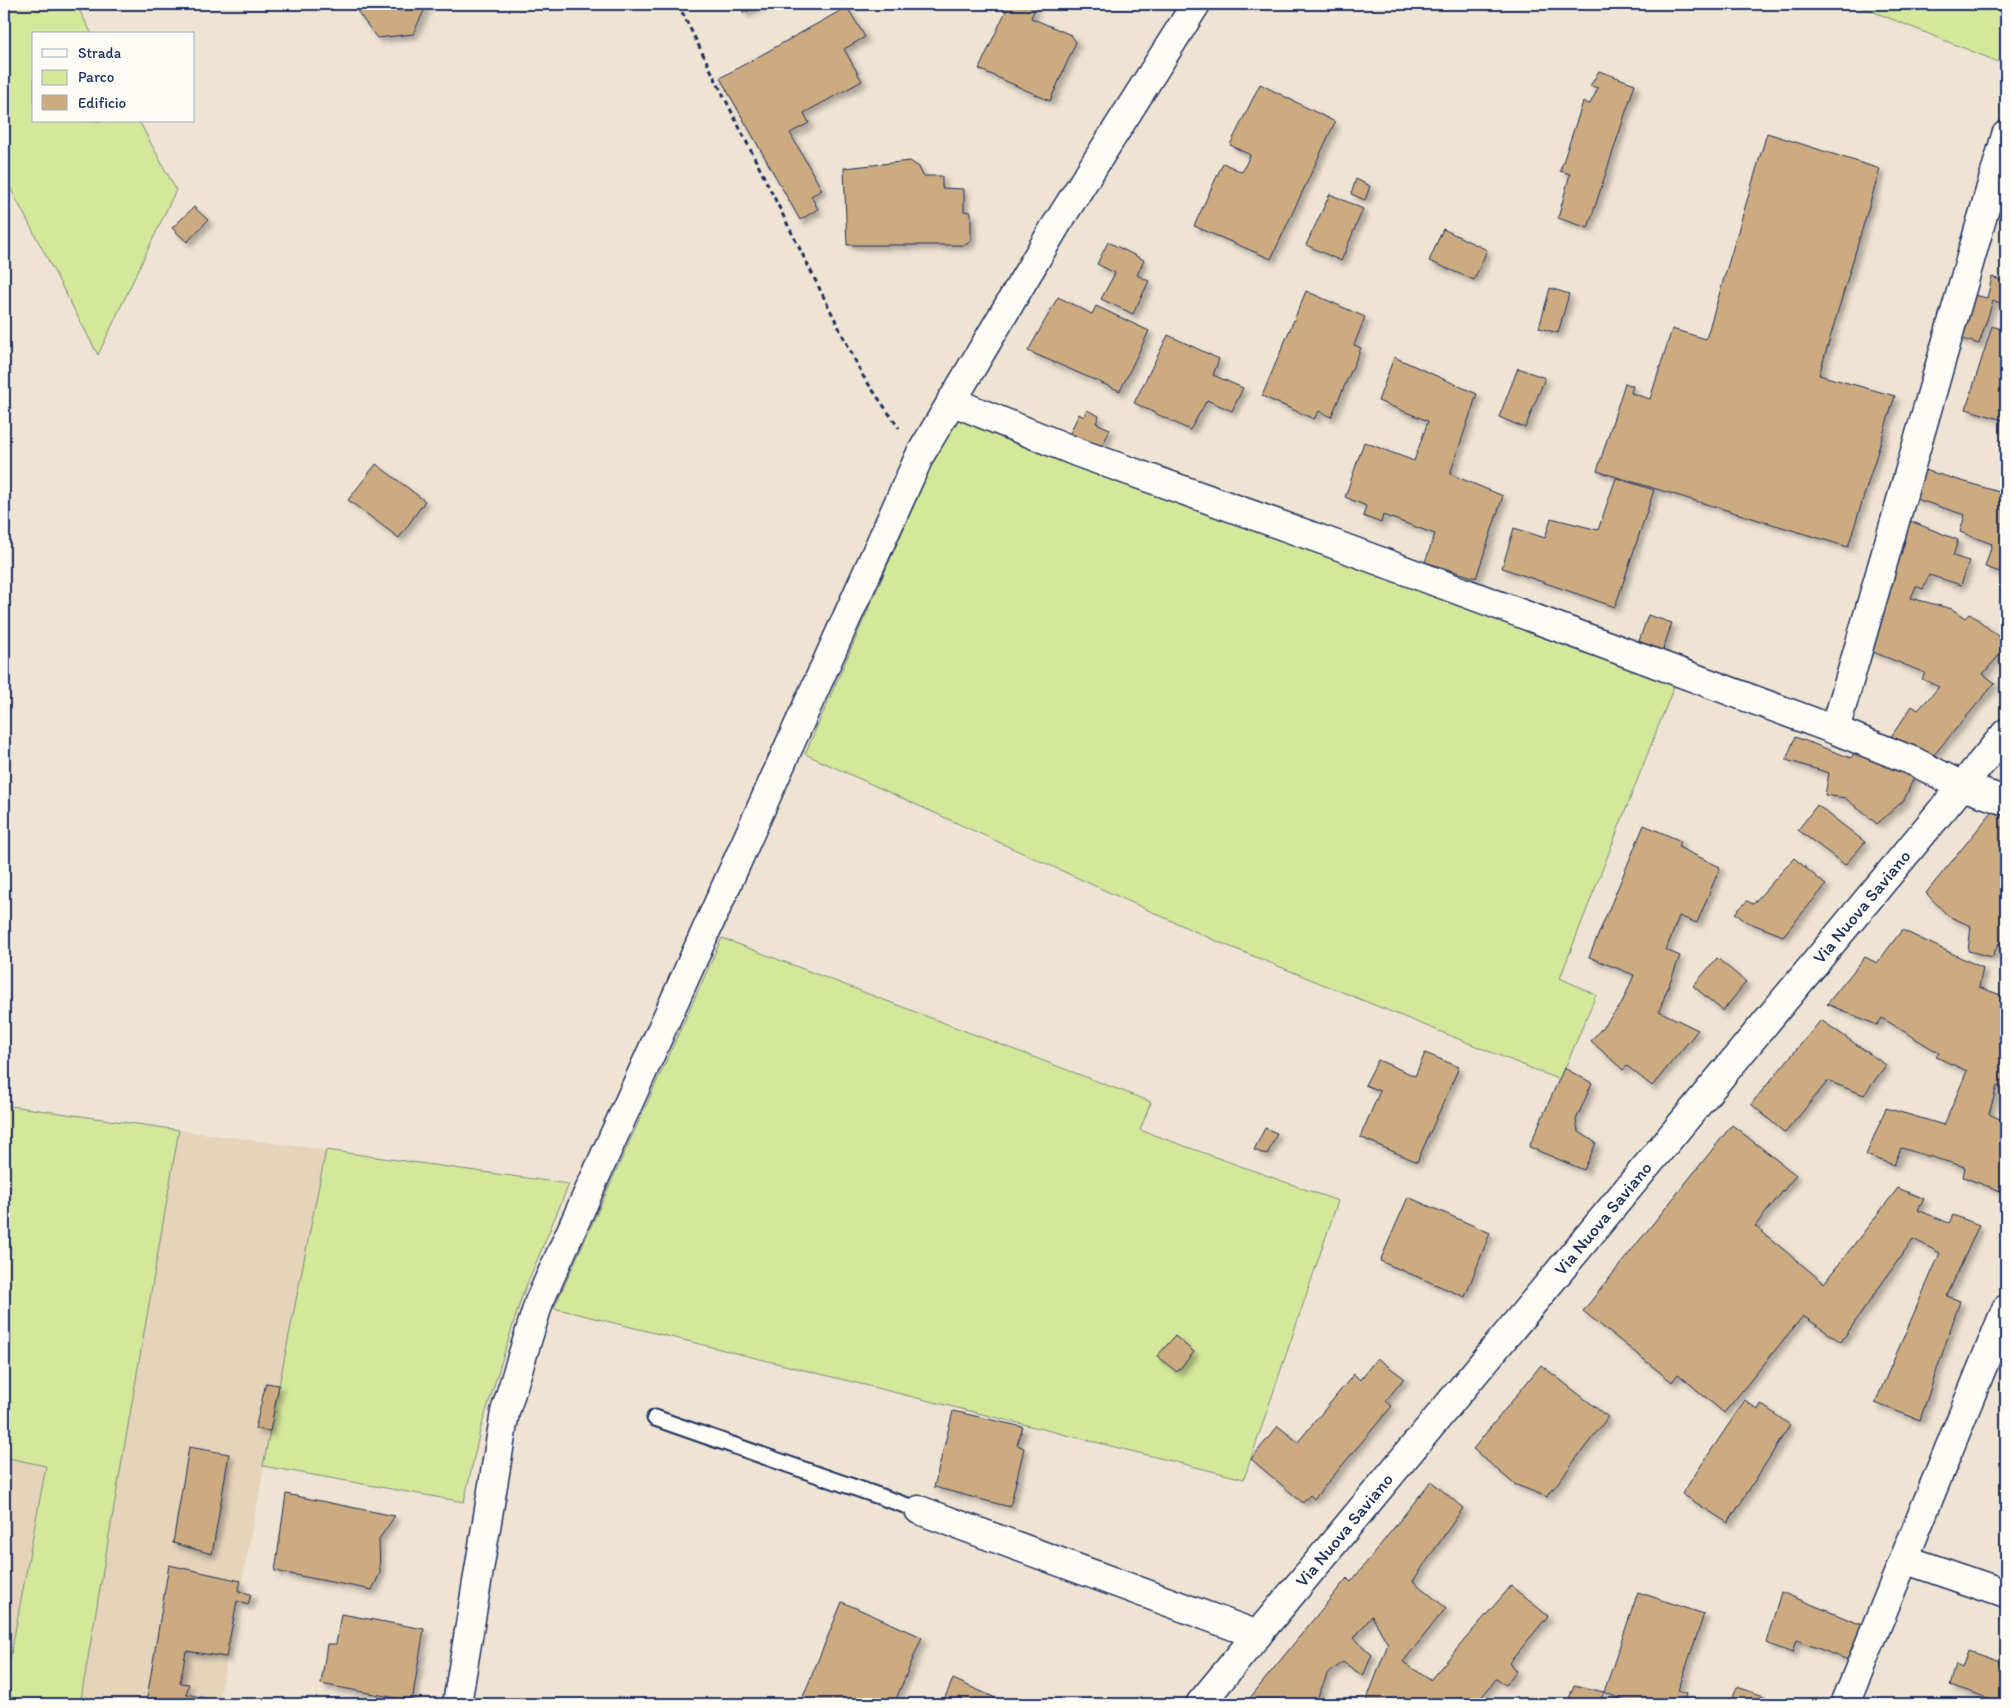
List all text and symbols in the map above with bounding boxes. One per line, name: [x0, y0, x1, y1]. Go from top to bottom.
legend: [32, 32, 195, 122]
text: Strada: [78, 44, 122, 62]
text: Parco: [78, 68, 114, 86]
text: Edificio: [78, 94, 126, 112]
street label: Via Nuova Saviano: [1808, 845, 1915, 968]
street label: Via Nuova Saviano: [1549, 1157, 1657, 1280]
street label: Via Nuova Saviano: [1291, 1469, 1398, 1592]

